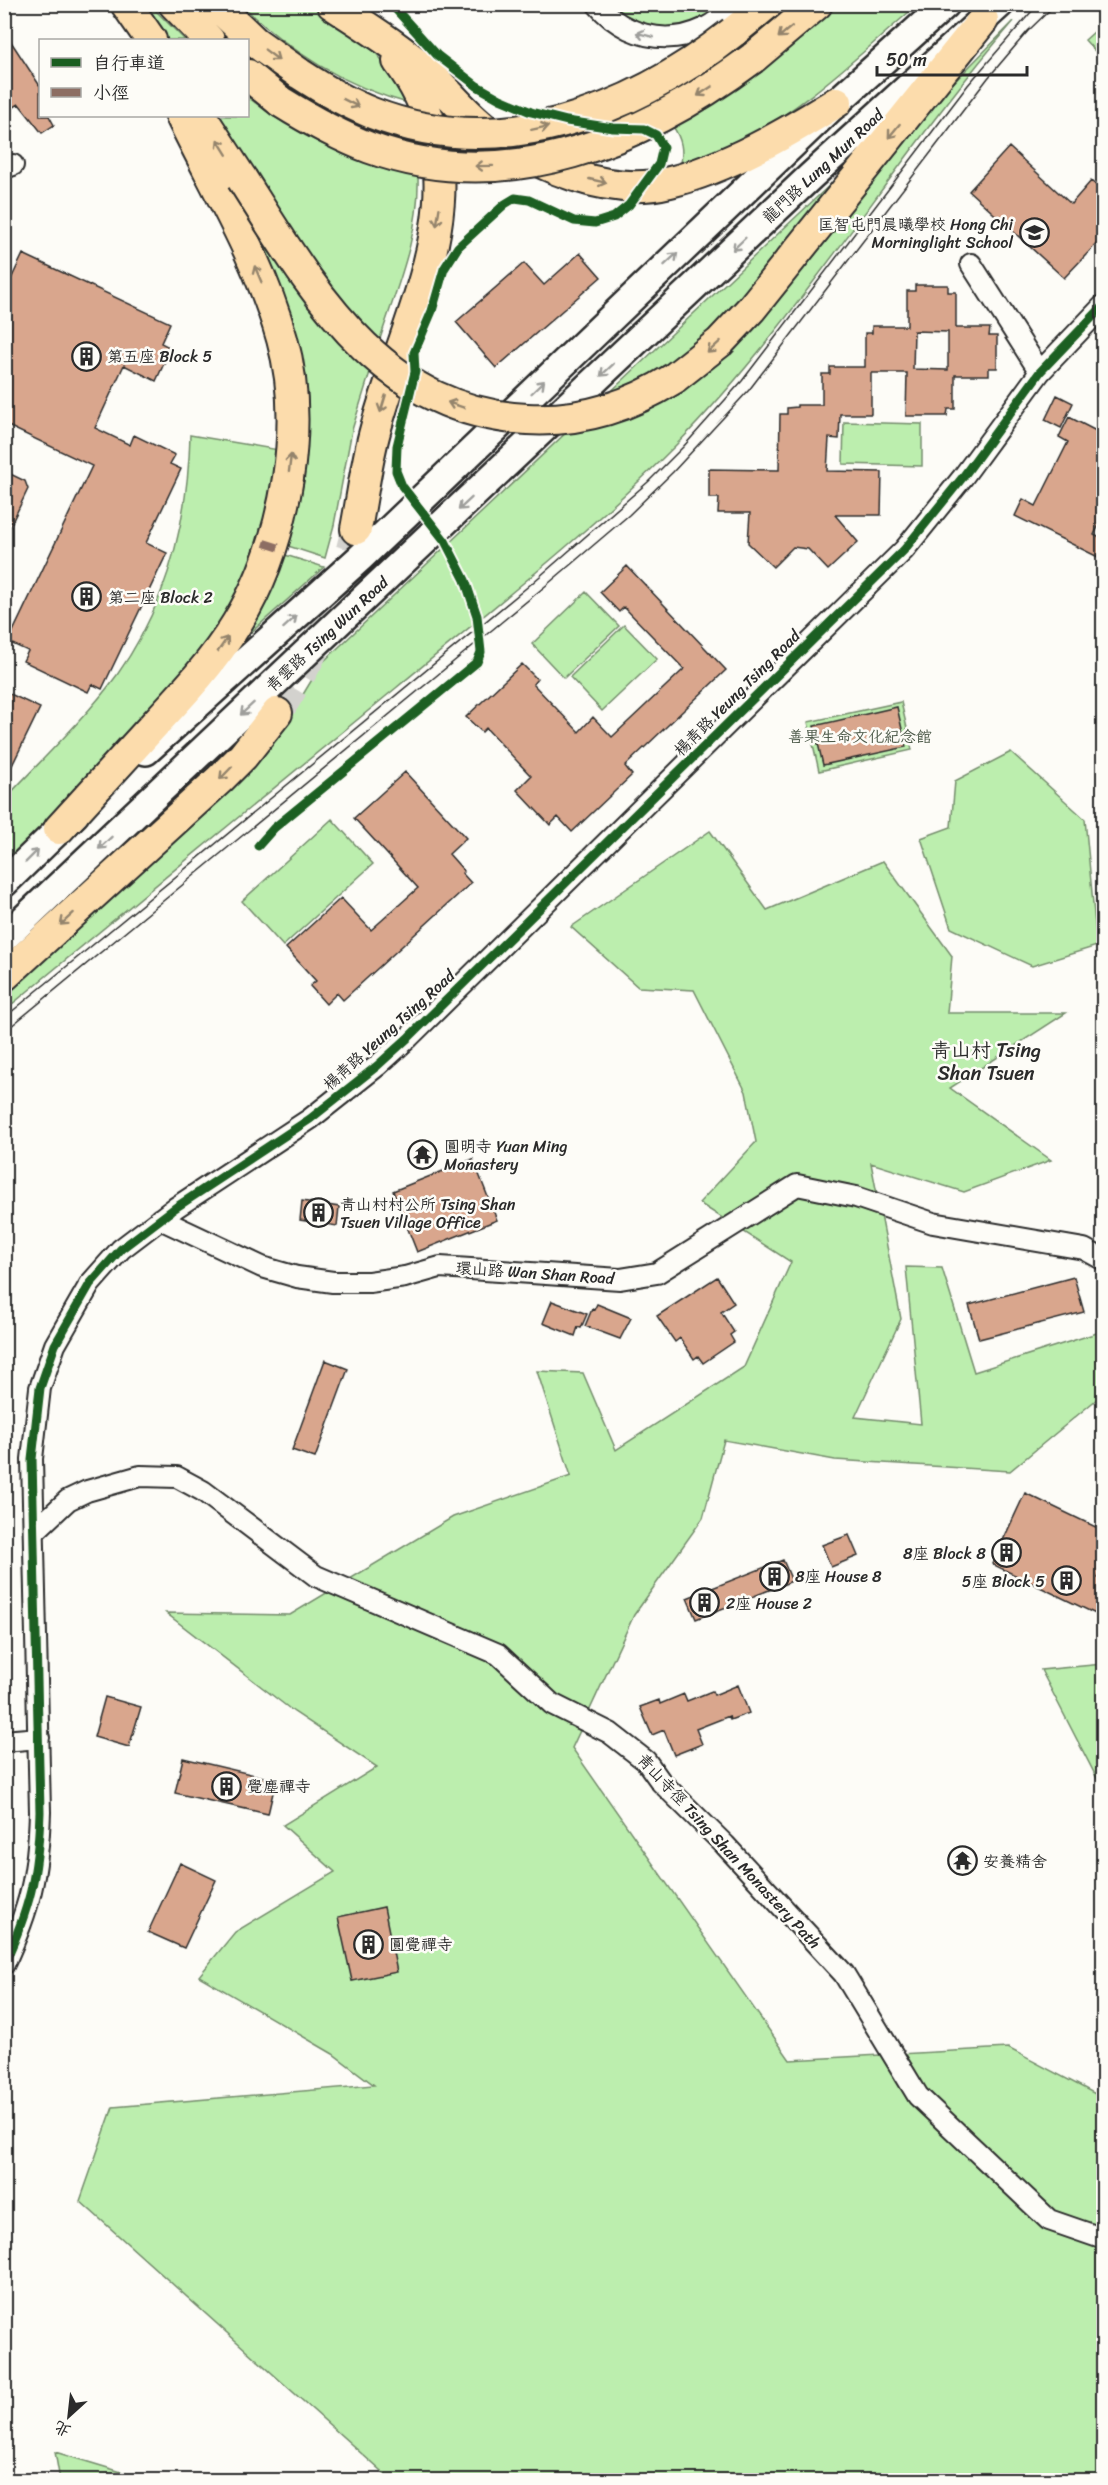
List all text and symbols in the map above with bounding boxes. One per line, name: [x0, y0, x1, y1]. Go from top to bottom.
one-way arrow: [778, 25, 794, 38]
one-way arrow: [635, 28, 654, 40]
legend: [39, 39, 249, 117]
scale bar: [877, 39, 1027, 77]
text: 50 m: [886, 44, 927, 76]
text: 自行車道: [93, 47, 165, 79]
one-way arrow: [264, 48, 280, 61]
text: 小徑: [93, 77, 129, 109]
one-way arrow: [697, 85, 714, 97]
one-way arrow: [341, 98, 359, 110]
street label: 龍門路 Lung Mun Road: [755, 100, 892, 230]
one-way arrow: [531, 121, 550, 133]
one-way arrow: [887, 123, 900, 139]
one-way arrow: [215, 139, 227, 156]
one-way arrow: [474, 160, 494, 172]
one-way arrow: [588, 176, 607, 188]
one-way arrow: [432, 206, 443, 226]
place label: 匡智屯門晨曦學校 Hong Chi Morninglight School: [818, 210, 1014, 257]
school or university icon: 匡智屯門晨曦學校 Hong Chi Morninglight School: [1018, 217, 1050, 249]
one-way arrow: [732, 237, 747, 252]
one-way arrow: [664, 252, 679, 266]
one-way arrow: [252, 265, 264, 283]
building icon: 第五座 Block 5: [70, 340, 102, 372]
one-way arrow: [707, 340, 722, 354]
place label: 第五座 Block 5: [107, 342, 213, 371]
one-way arrow: [600, 363, 615, 377]
one-way arrow: [531, 379, 546, 394]
one-way arrow: [377, 394, 388, 413]
one-way arrow: [447, 398, 466, 409]
one-way arrow: [285, 454, 296, 474]
one-way arrow: [458, 496, 473, 510]
street label: 青雲路 Tsing Wun Road: [259, 568, 397, 699]
building icon: 第二座 Block 2: [71, 581, 103, 613]
place label: 第二座 Block 2: [108, 583, 213, 612]
one-way arrow: [282, 615, 297, 629]
street label: 楊青路 Yeung Tsing Road: [667, 622, 808, 763]
one-way arrow: [217, 637, 229, 653]
one-way arrow: [239, 702, 254, 716]
park label: 善果生命文化紀念館: [788, 722, 932, 751]
one-way arrow: [219, 766, 234, 781]
one-way arrow: [98, 836, 113, 850]
one-way arrow: [24, 849, 39, 863]
one-way arrow: [60, 912, 75, 926]
street label: 楊青路 Yeung Tsing Road: [316, 961, 463, 1098]
district label: 青山村 Tsing Shan Tsuen: [931, 1033, 1041, 1091]
place label: 圓明寺 Yuan Ming Monastery: [444, 1132, 567, 1179]
temple icon: 圓明寺 Yuan Ming Monastery: [407, 1139, 439, 1171]
place label: 青山村村公所 Tsing Shan Tsuen Village Office: [340, 1190, 516, 1237]
building icon: 青山村村公所 Tsing Shan Tsuen Village Office: [303, 1197, 335, 1229]
street label: 環山路 Wan Shan Road: [455, 1253, 617, 1293]
building icon: 8座 Block 8: [991, 1537, 1023, 1569]
place label: 8座 Block 8: [903, 1539, 986, 1568]
building icon: 8座 House 8: [758, 1560, 790, 1592]
place label: 8座 House 8: [795, 1562, 882, 1591]
building icon: 5座 Block 5: [1050, 1565, 1082, 1597]
place label: 5座 Block 5: [962, 1567, 1045, 1596]
building icon: 2座 House 2: [689, 1587, 721, 1619]
place label: 2座 House 2: [726, 1589, 812, 1618]
street label: 青山寺徑 Tsing Shan Monastery Path: [630, 1746, 828, 1956]
building icon: 覺塵禪寺: [210, 1770, 242, 1802]
place label: 覺塵禪寺: [247, 1772, 311, 1801]
temple icon: 安養精舍: [946, 1845, 978, 1877]
place label: 安養精舍: [983, 1847, 1047, 1876]
building icon: 圓覺禪寺: [352, 1928, 384, 1960]
place label: 圓覺禪寺: [389, 1930, 453, 1959]
north arrow: [39, 2386, 99, 2446]
text: 北: [49, 2412, 76, 2445]

